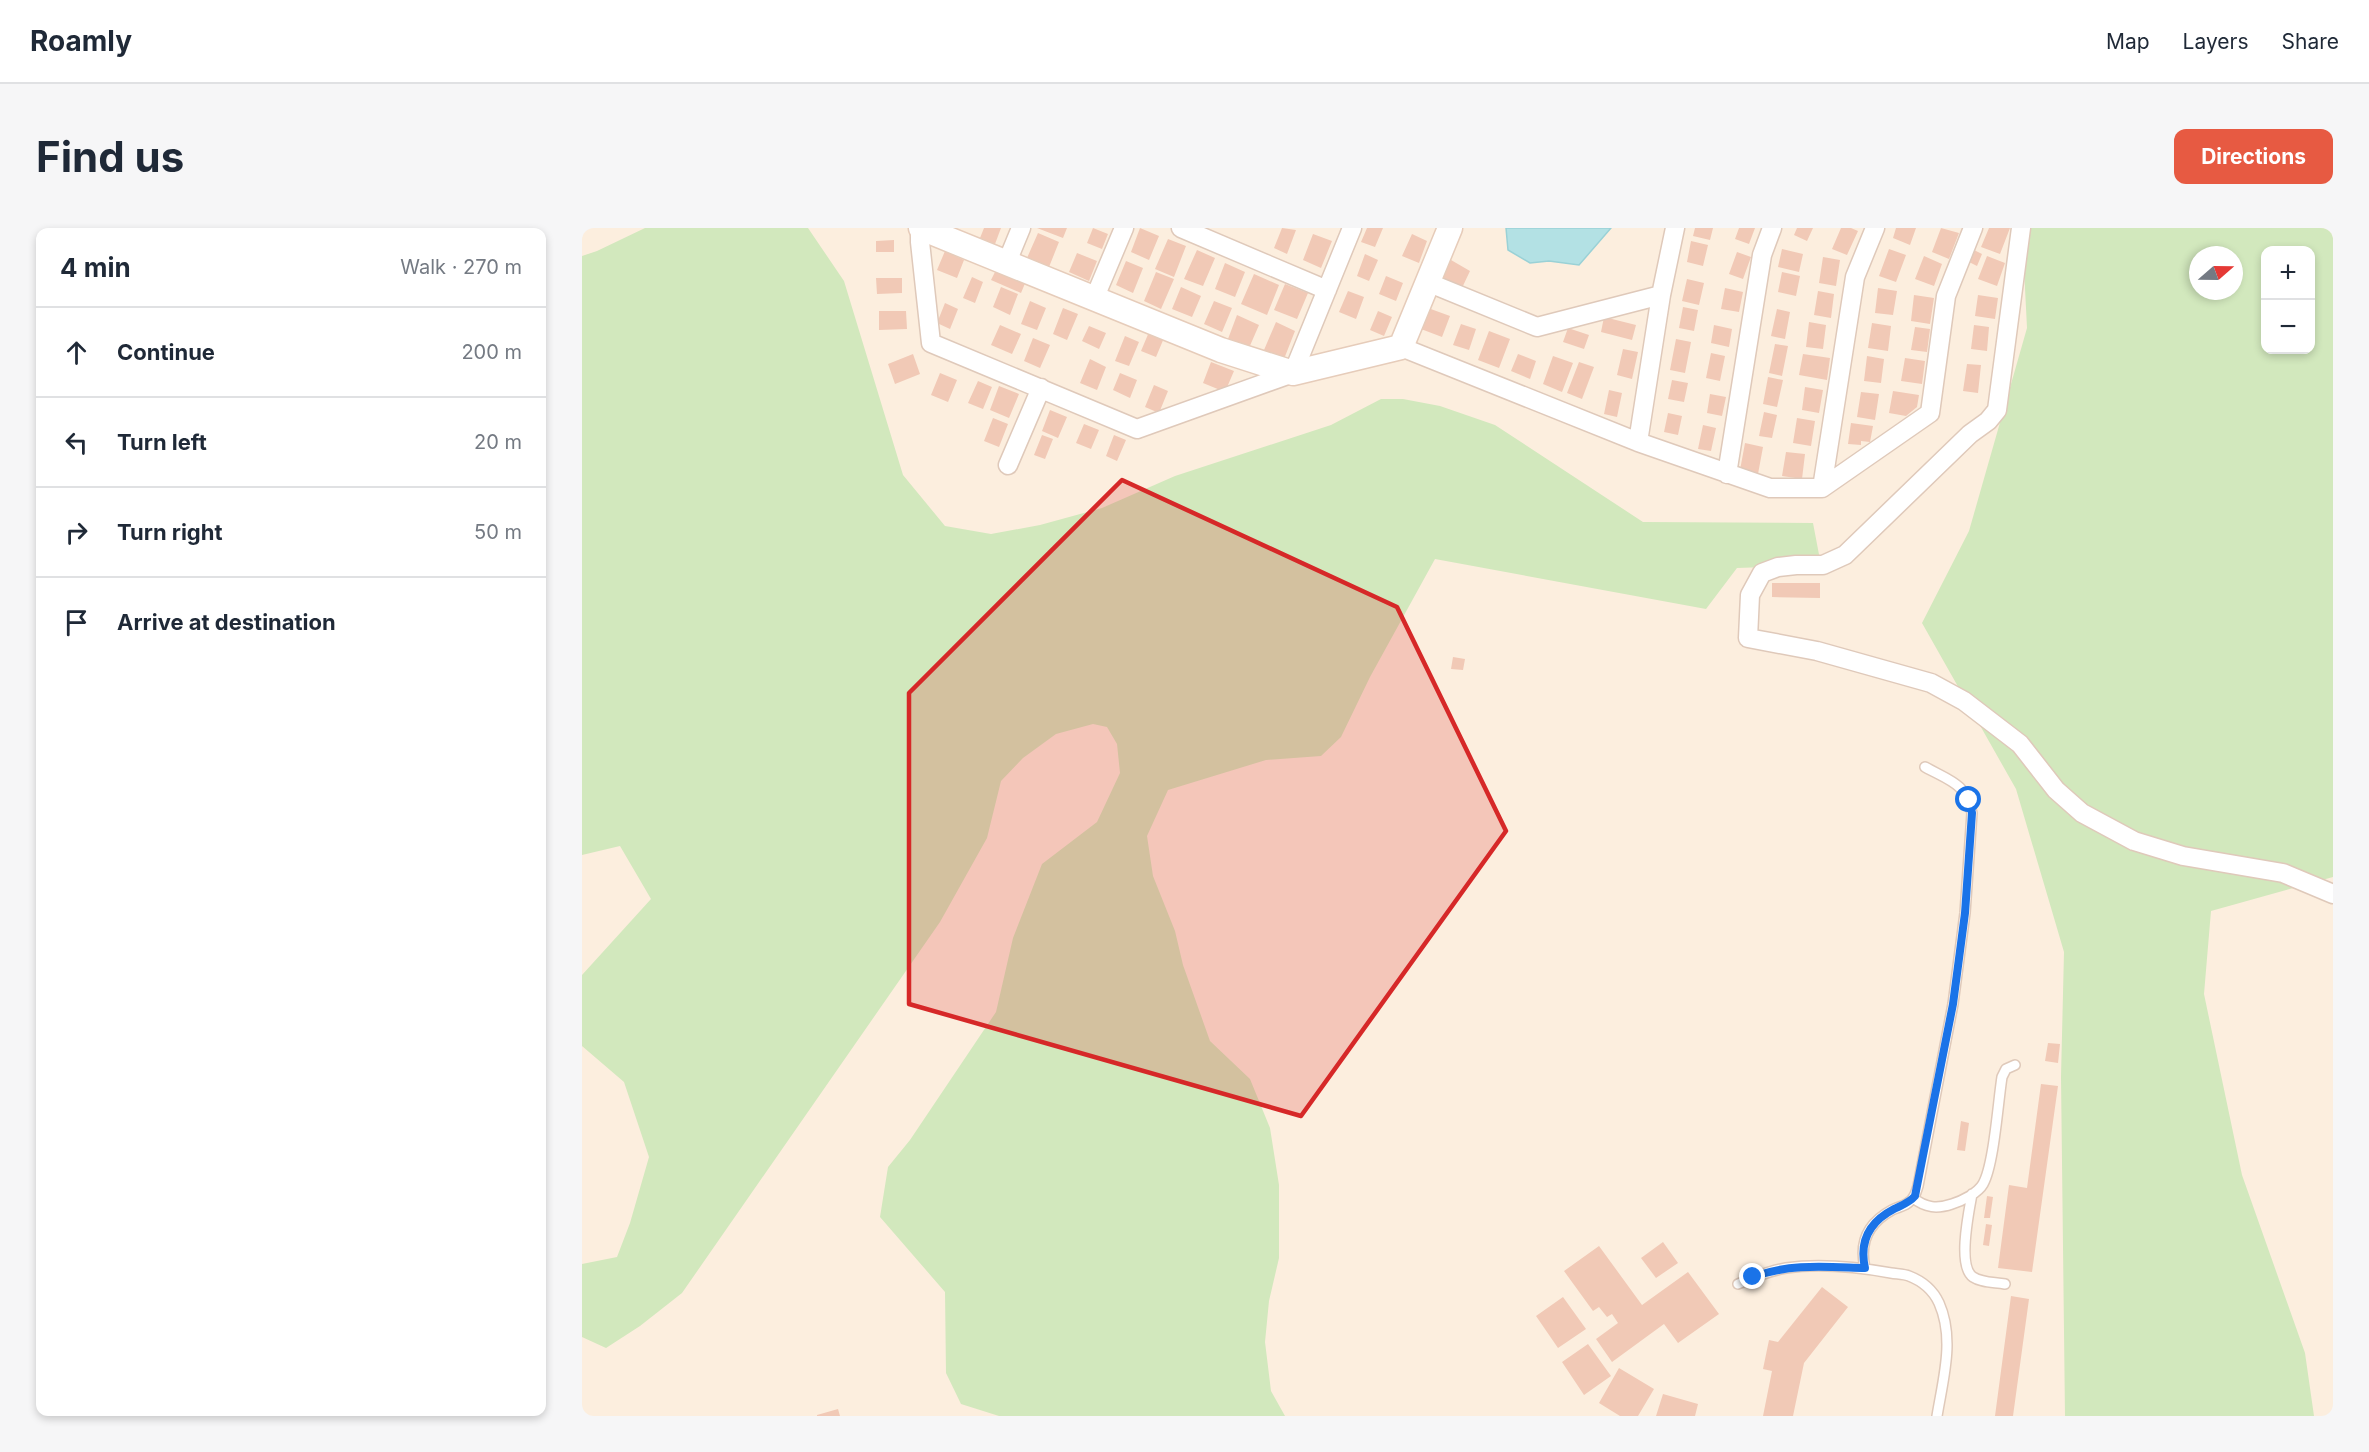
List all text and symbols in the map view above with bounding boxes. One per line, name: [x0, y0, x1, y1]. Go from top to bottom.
text: Roamly: [30, 24, 132, 58]
text: Map: [2106, 29, 2150, 54]
text: Layers: [2183, 29, 2249, 54]
text: Share: [2282, 29, 2339, 54]
button: Directions: [2174, 129, 2333, 184]
text: Find us: [36, 131, 184, 182]
north arrow: [2189, 246, 2243, 300]
map controls: [2261, 246, 2315, 354]
button: +: [2261, 246, 2315, 300]
text: 4 min: [60, 252, 131, 283]
text: Walk · 270 m: [400, 255, 522, 279]
button: −: [2261, 300, 2315, 354]
icon: ahead: [60, 336, 93, 369]
text: Continue: [117, 339, 215, 365]
text: 200 m: [461, 340, 522, 364]
icon: left: [60, 426, 93, 459]
text: Turn left: [117, 429, 207, 455]
text: 20 m: [474, 430, 522, 454]
icon: right: [60, 516, 93, 549]
text: Turn right: [117, 519, 223, 545]
text: 50 m: [474, 520, 522, 544]
icon: arrive: [60, 606, 93, 639]
text: Arrive at destination: [117, 609, 336, 635]
route start: [1955, 786, 1981, 812]
route end: [1739, 1263, 1765, 1289]

